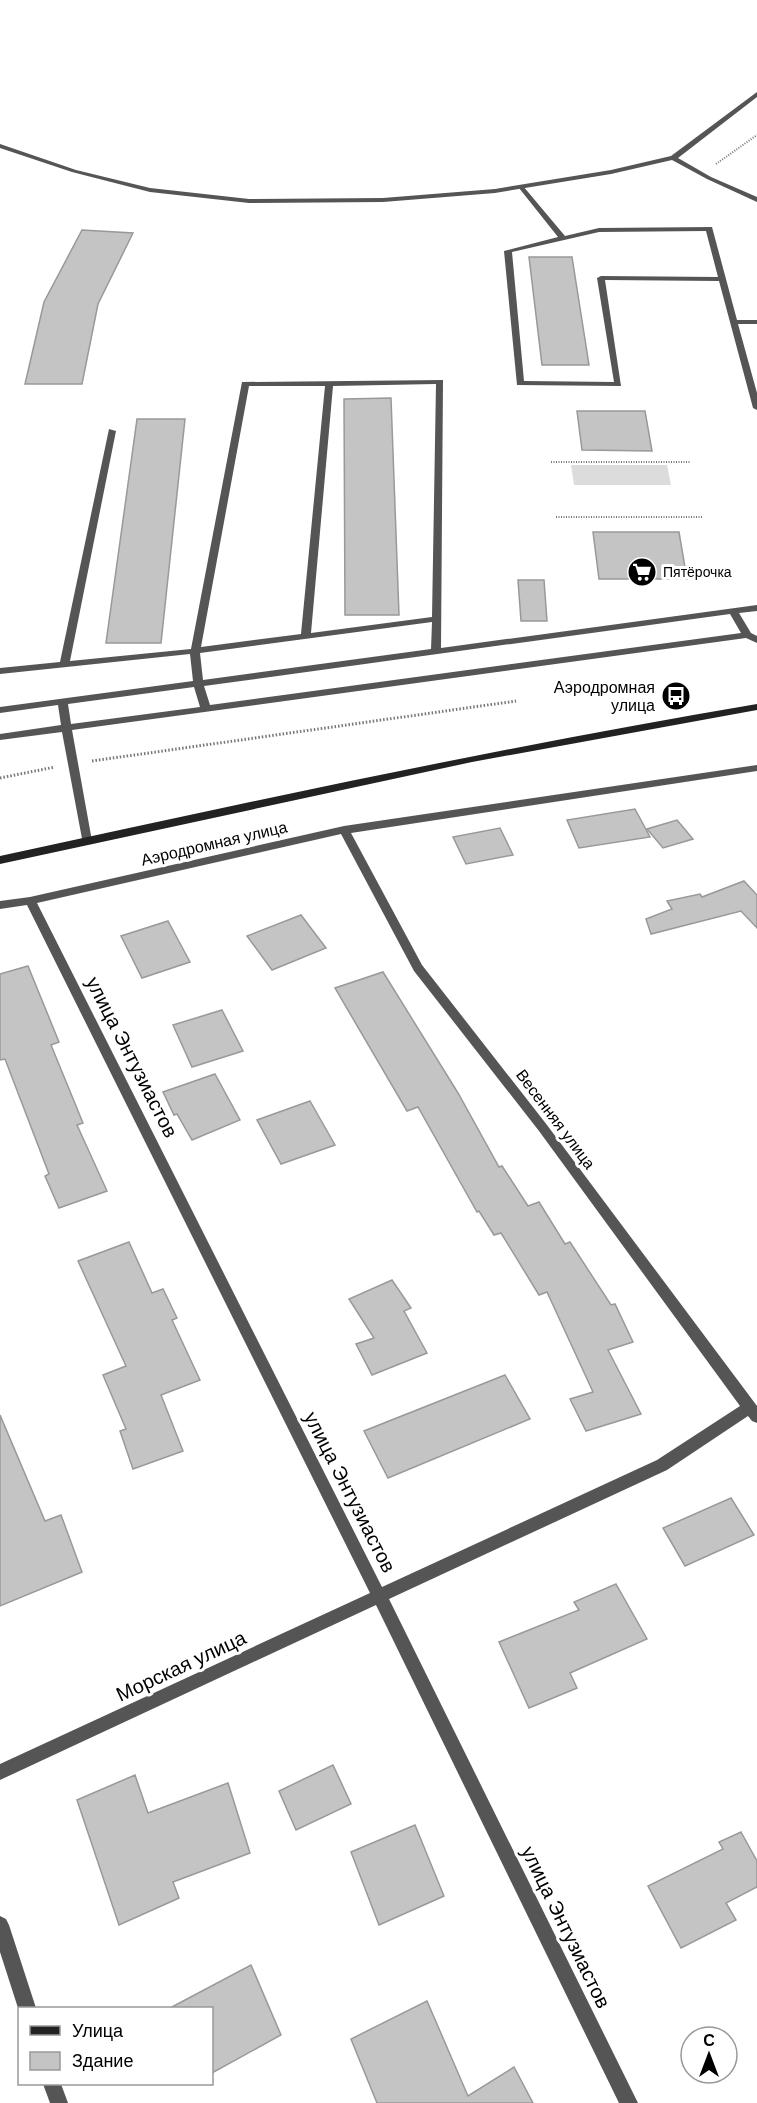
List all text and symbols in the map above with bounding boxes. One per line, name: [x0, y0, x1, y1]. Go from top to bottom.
supermarket icon: Пятёрочка: [626, 556, 658, 588]
place label: Пятёрочка: [663, 563, 732, 581]
place label: Аэродромная улица: [554, 677, 655, 716]
bus stop icon: Аэродромная улица: [660, 680, 692, 712]
street label: Аэродромная улица: [139, 816, 289, 871]
street label: улица Энтузиастов: [80, 972, 184, 1142]
street label: Весенняя улица: [511, 1065, 600, 1173]
street label: улица Энтузиастов: [298, 1407, 402, 1577]
street label: Морская улица: [112, 1624, 251, 1707]
street label: улица Энтузиастов: [515, 1842, 617, 2012]
legend: [18, 2007, 213, 2085]
text: Улица: [72, 2019, 124, 2043]
north arrow: [679, 2025, 739, 2085]
text: С: [703, 2030, 715, 2051]
text: Здание: [72, 2049, 133, 2073]

